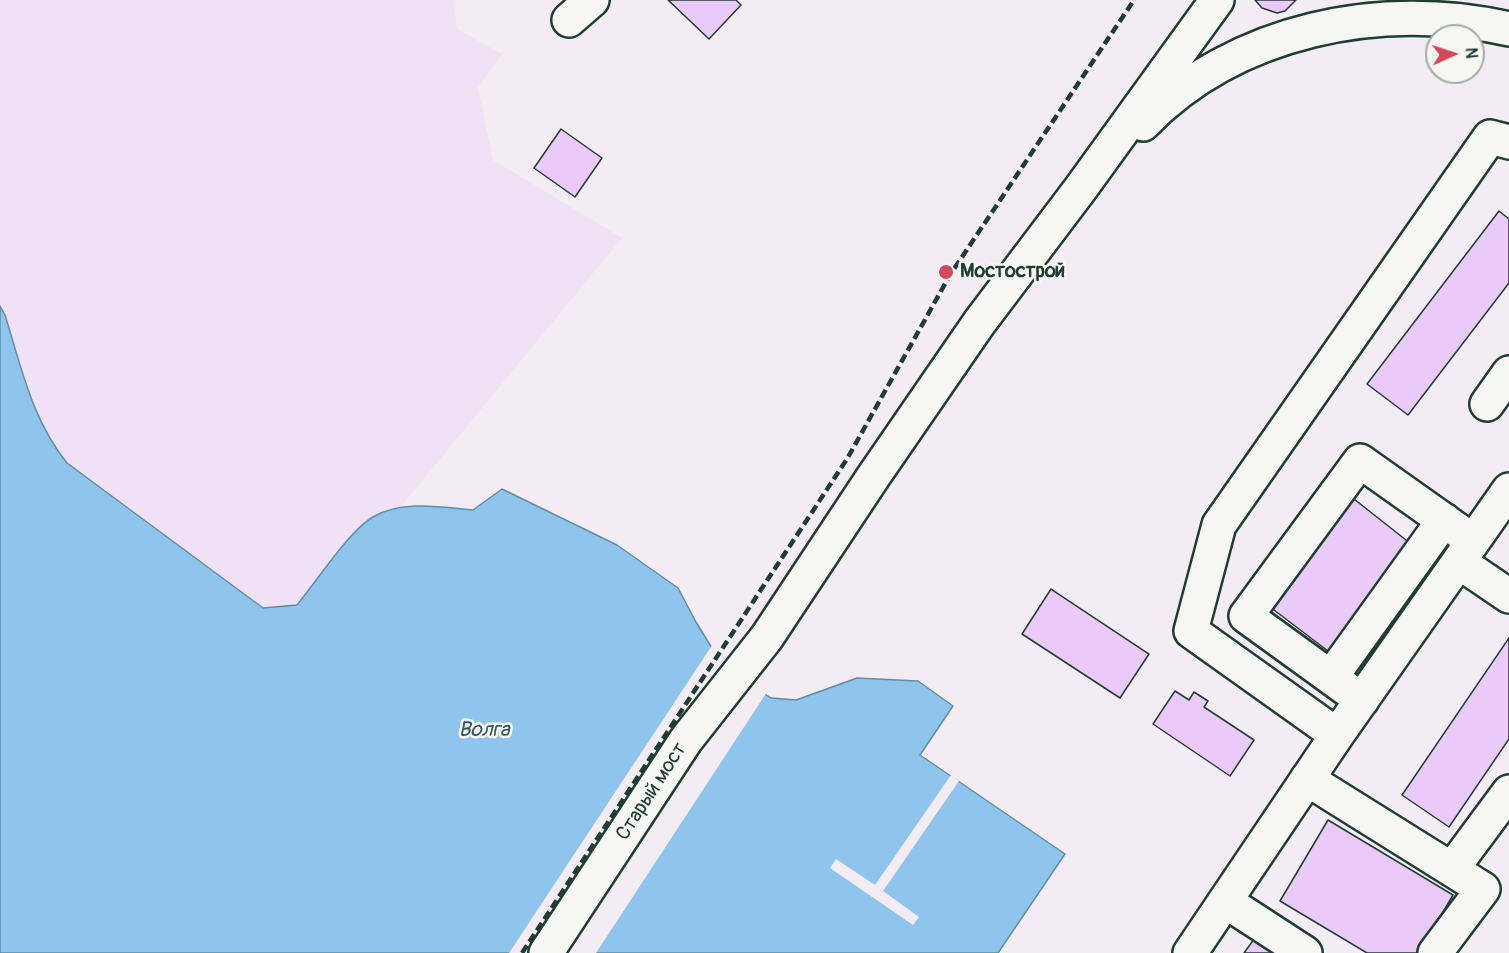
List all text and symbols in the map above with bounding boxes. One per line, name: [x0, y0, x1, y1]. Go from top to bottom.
north arrow: [1425, 24, 1485, 84]
text: N: [1461, 47, 1481, 59]
place label: Мостострой: [960, 260, 1065, 284]
marker: Мостострой: [937, 263, 955, 281]
water label: Волга: [458, 718, 510, 744]
street label: Старый мост: [612, 739, 692, 845]

